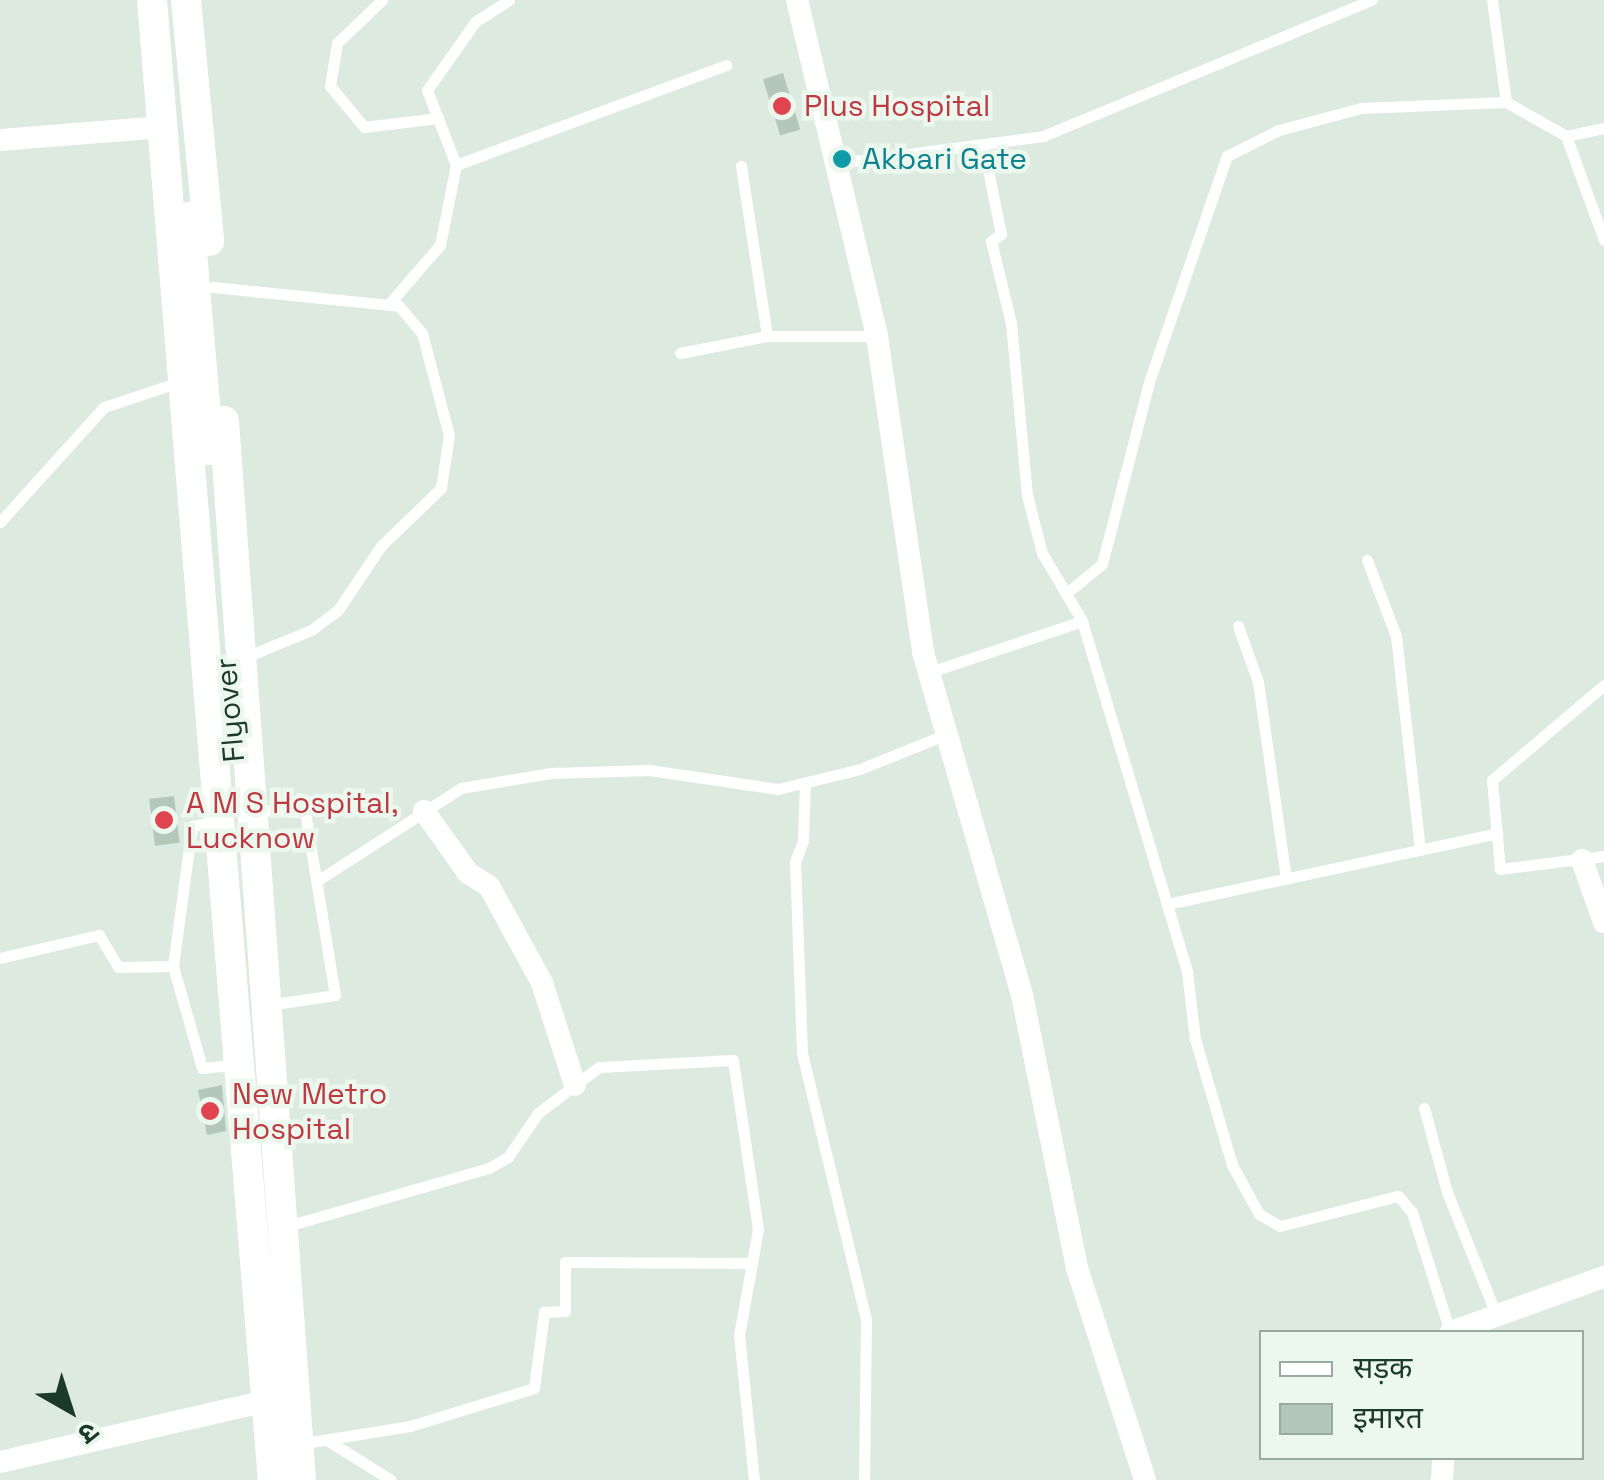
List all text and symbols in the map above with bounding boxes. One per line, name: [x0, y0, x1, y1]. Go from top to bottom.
place label: Plus Hospital: [804, 88, 990, 124]
marker: Plus Hospital: [769, 93, 795, 119]
place label: Akbari Gate: [862, 141, 1027, 177]
marker: Akbari Gate: [831, 148, 853, 170]
street label: Flyover: [208, 656, 252, 764]
place label: A M S Hospital, Lucknow: [186, 785, 399, 856]
marker: A M S Hospital, Lucknow: [151, 807, 177, 833]
place label: New Metro Hospital: [232, 1076, 387, 1146]
marker: New Metro Hospital: [197, 1098, 223, 1124]
legend: [1259, 1330, 1584, 1460]
text: सड़क: [1353, 1348, 1412, 1387]
north arrow: [20, 1360, 120, 1460]
text: इमारत: [1353, 1398, 1423, 1437]
text: उ: [71, 1414, 107, 1452]

